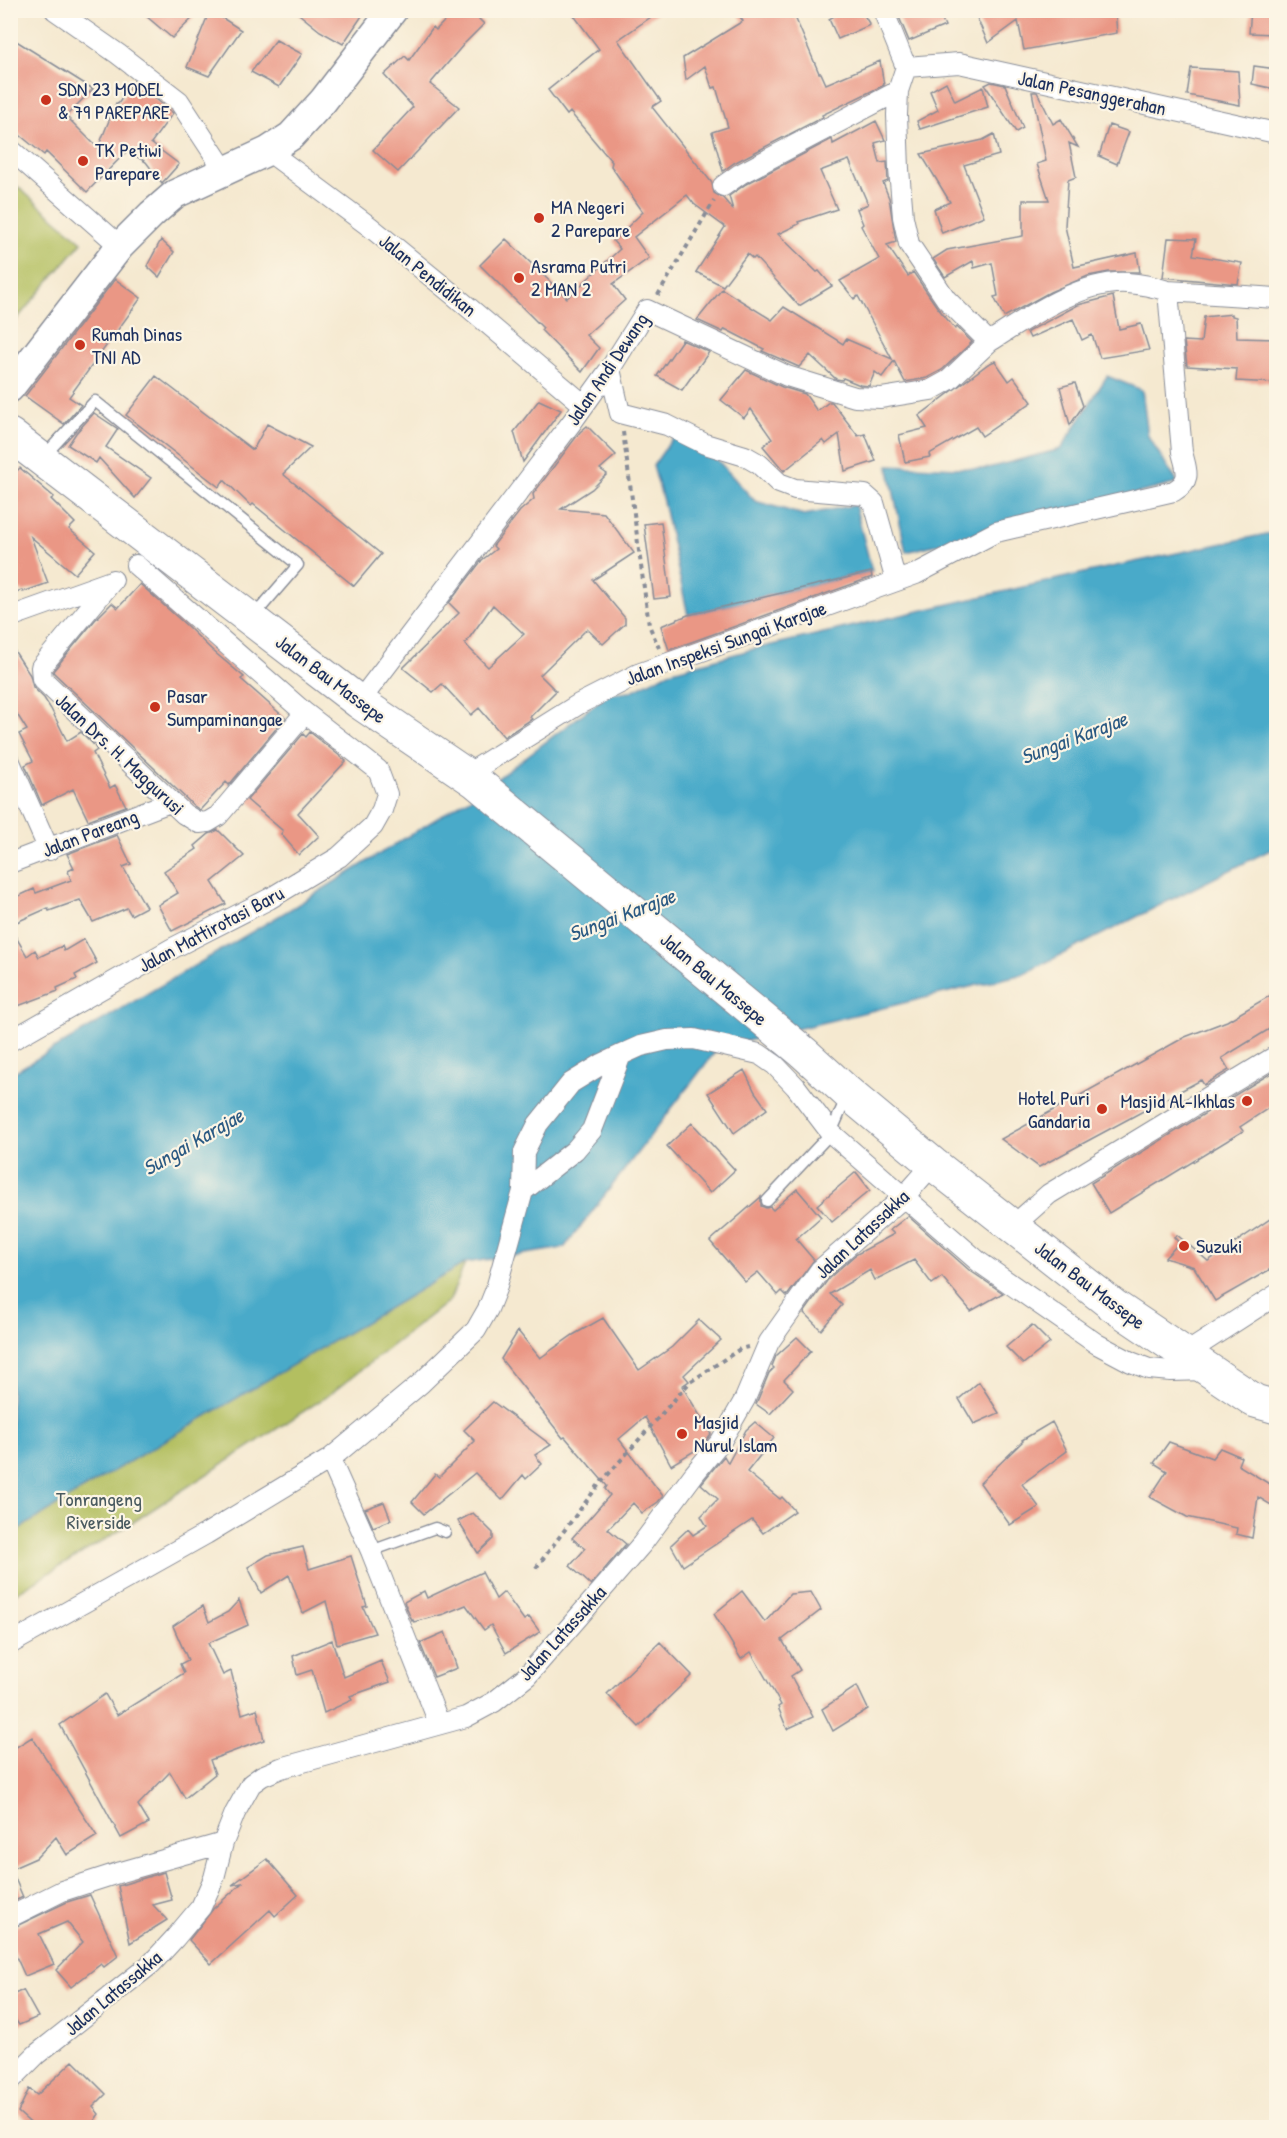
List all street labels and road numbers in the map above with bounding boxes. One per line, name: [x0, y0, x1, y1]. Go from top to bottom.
street label: Jalan Pesanggerahan: [1016, 64, 1169, 121]
street label: Jalan Pendidikan: [374, 227, 483, 322]
street label: Jalan Andi Dewang: [559, 307, 654, 430]
street label: Jalan Inspeksi Sungai Karajae: [622, 594, 830, 691]
street label: Jalan Bau Massepe: [270, 628, 392, 729]
street label: Jalan Drs. H. Maggurusi: [50, 687, 191, 821]
street label: Jalan Pareang: [38, 802, 142, 863]
street label: Jalan Mattirotasi Baru: [133, 879, 288, 978]
street label: Jalan Bau Massepe: [655, 926, 774, 1031]
street label: Jalan Latassakka: [809, 1183, 915, 1284]
street label: Jalan Bau Massepe: [1029, 1234, 1151, 1335]
street label: Jalan Latassakka: [512, 1579, 612, 1686]
street label: Jalan Latassakka: [58, 1944, 167, 2041]

